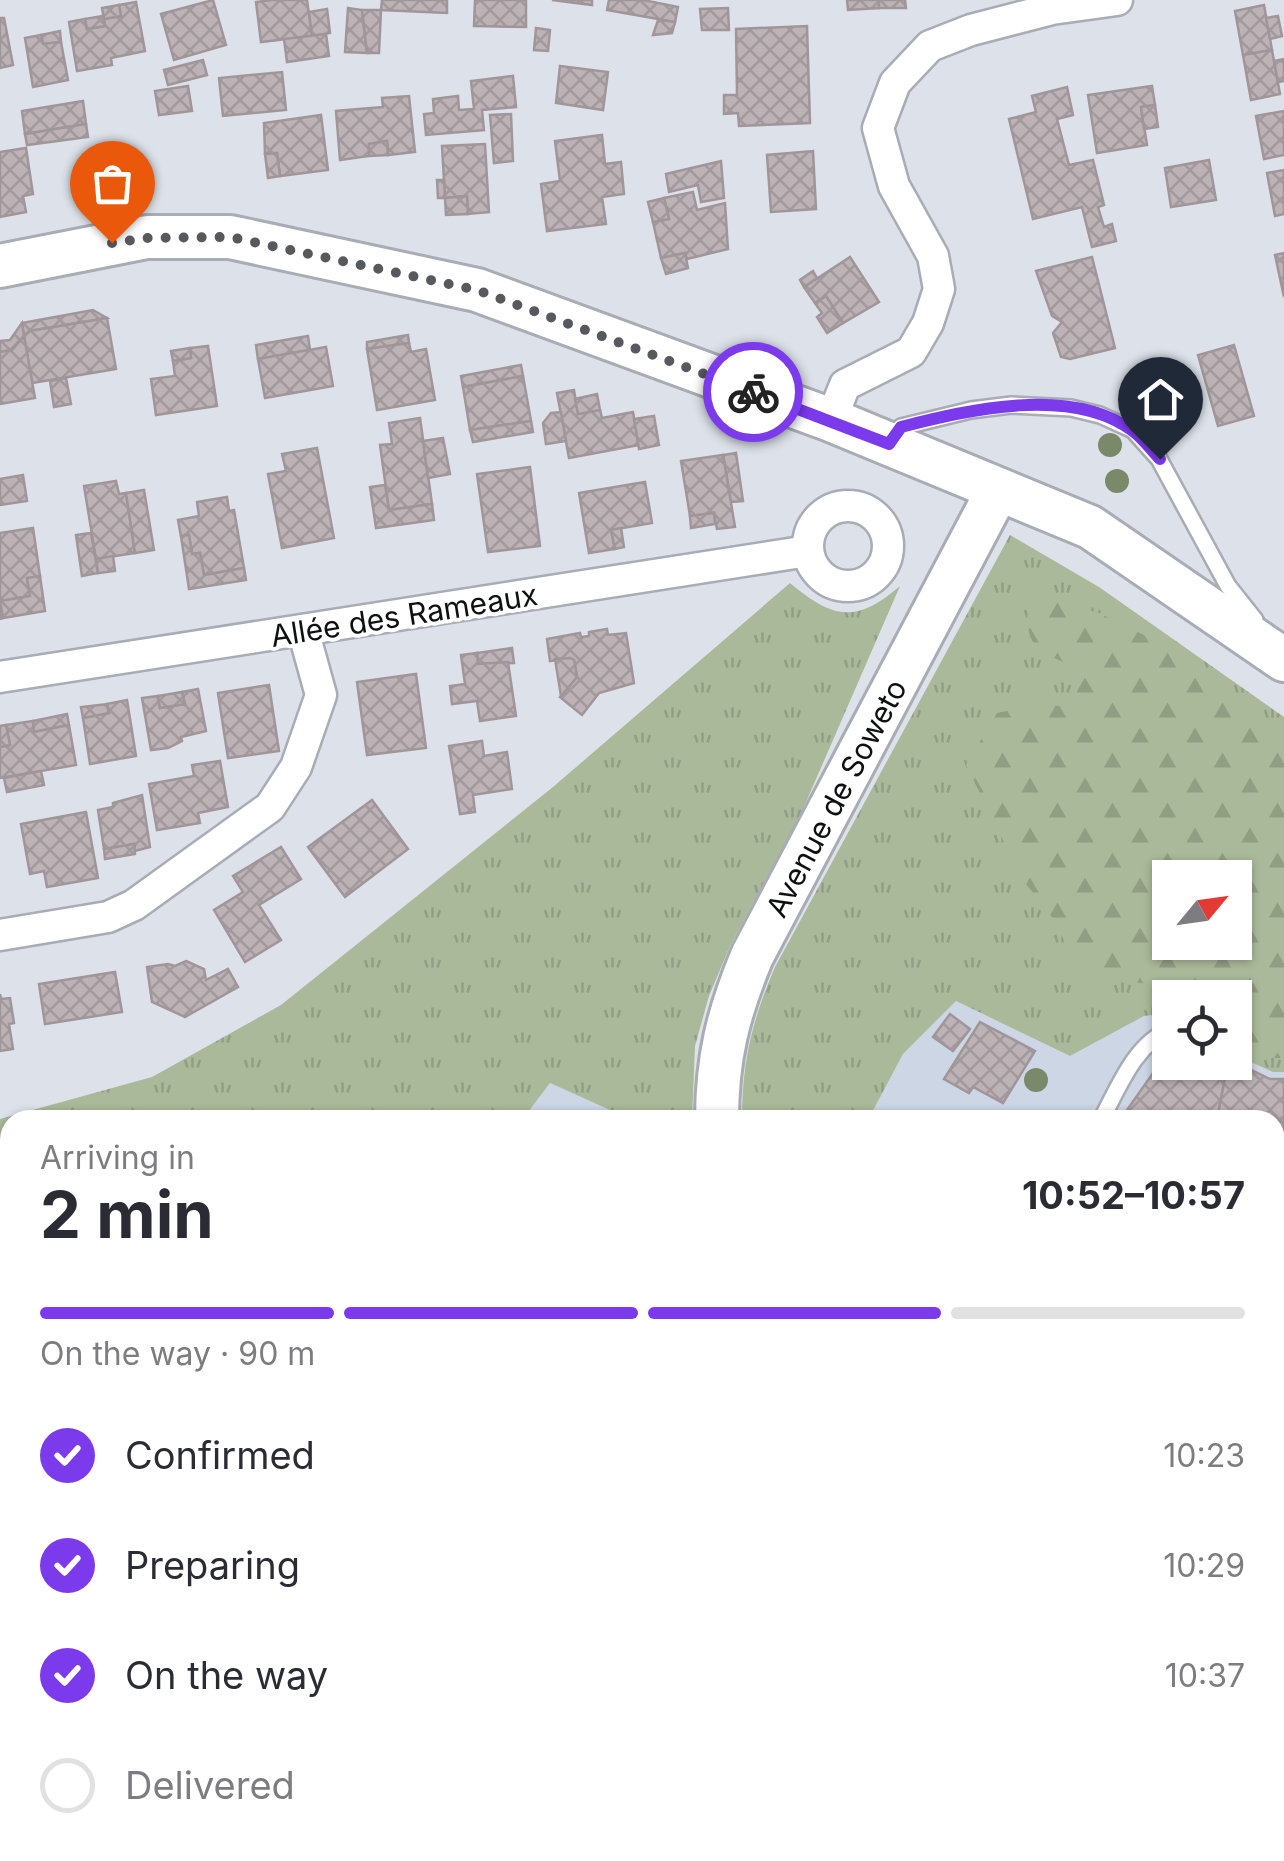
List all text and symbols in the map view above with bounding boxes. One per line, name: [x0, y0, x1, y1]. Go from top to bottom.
pin: [70, 141, 155, 244]
icon: bag: [85, 156, 140, 211]
courier: [703, 342, 803, 442]
pin: [1118, 357, 1203, 460]
icon: bike: [726, 365, 781, 420]
icon: home: [1133, 372, 1188, 427]
street label: Allée des Rameaux: [268, 576, 540, 654]
street label: Avenue de Soweto: [758, 673, 914, 923]
north arrow: [1152, 860, 1252, 960]
map controls: [1152, 860, 1252, 1080]
button: locate: [1152, 980, 1252, 1080]
text: Arriving in: [40, 1138, 195, 1177]
text: 10:52–10:57: [1022, 1172, 1245, 1218]
text: 2 min: [40, 1175, 214, 1254]
text: On the way · 90 m: [40, 1334, 315, 1373]
icon: check: [40, 1428, 95, 1483]
text: Confirmed: [125, 1432, 315, 1478]
text: 10:23: [1163, 1436, 1245, 1475]
icon: check: [40, 1538, 95, 1593]
text: Preparing: [125, 1542, 300, 1588]
text: 10:29: [1163, 1546, 1245, 1585]
icon: check: [40, 1648, 95, 1703]
text: On the way: [125, 1652, 328, 1698]
text: 10:37: [1165, 1656, 1245, 1695]
text: Delivered: [125, 1762, 295, 1808]

